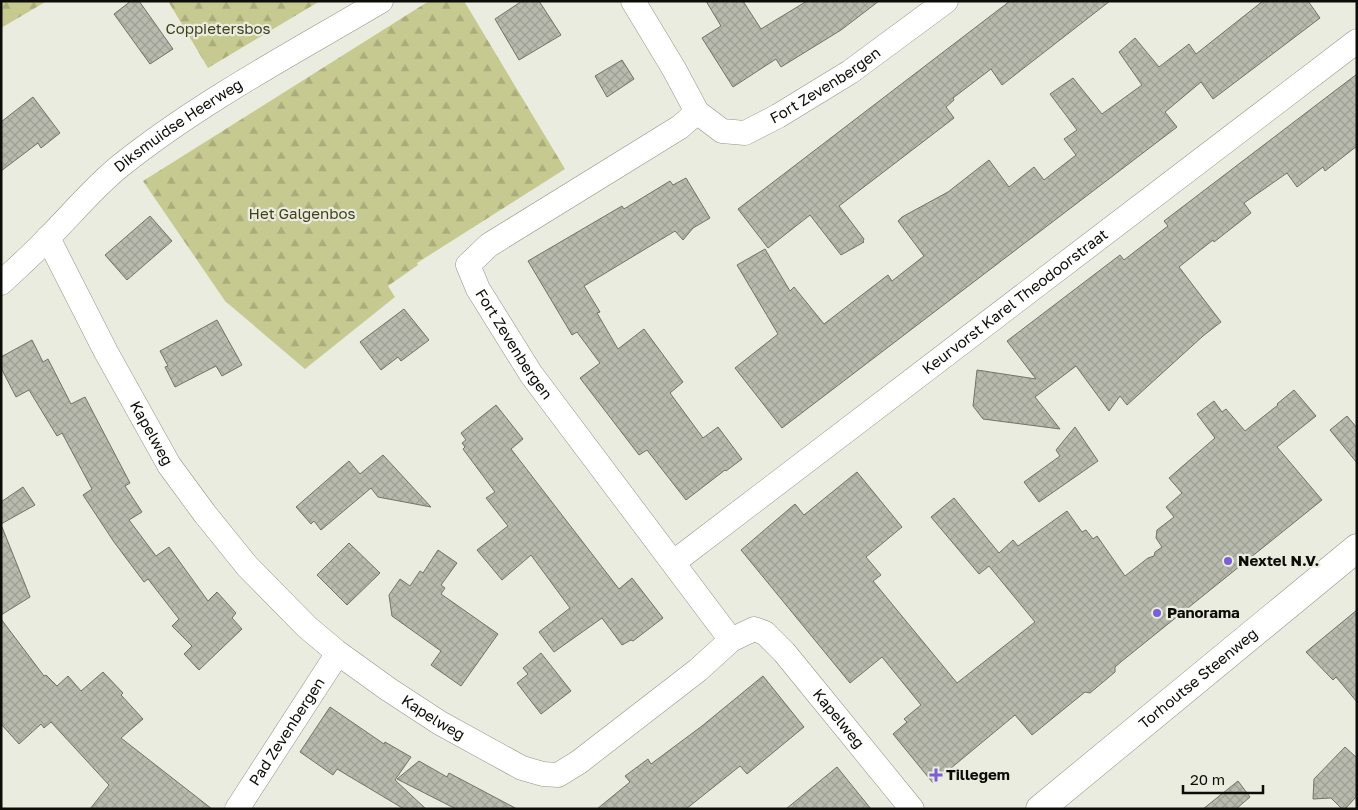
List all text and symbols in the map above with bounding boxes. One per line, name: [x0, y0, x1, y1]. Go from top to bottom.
park label: Coppietersbos: [165, 19, 271, 37]
street label: Fort Zevenbergen: [767, 43, 883, 127]
street label: Diksmuidse Heerweg: [110, 74, 245, 175]
park label: Het Galgenbos: [249, 204, 355, 222]
street label: Keurvorst Karel Theodoorstraat: [918, 225, 1111, 377]
street label: Fort Zevenbergen: [472, 285, 557, 402]
street label: Kapelweg: [127, 397, 177, 468]
place label: Nextel N.V.: [1238, 551, 1319, 569]
marker: Nextel N.V.: [1222, 555, 1234, 567]
place label: Panorama: [1167, 603, 1240, 621]
marker: Panorama: [1151, 607, 1163, 619]
street label: Torhoutse Steenweg: [1135, 624, 1261, 732]
street label: Pad Zevenbergen: [245, 674, 328, 789]
street label: Kapelweg: [810, 685, 869, 751]
street label: Kapelweg: [399, 690, 468, 743]
scale bar: [1183, 762, 1263, 794]
place label: Tillegem: [946, 765, 1010, 783]
marker: Tillegem: [930, 769, 942, 781]
text: 20 m: [1190, 770, 1225, 788]

